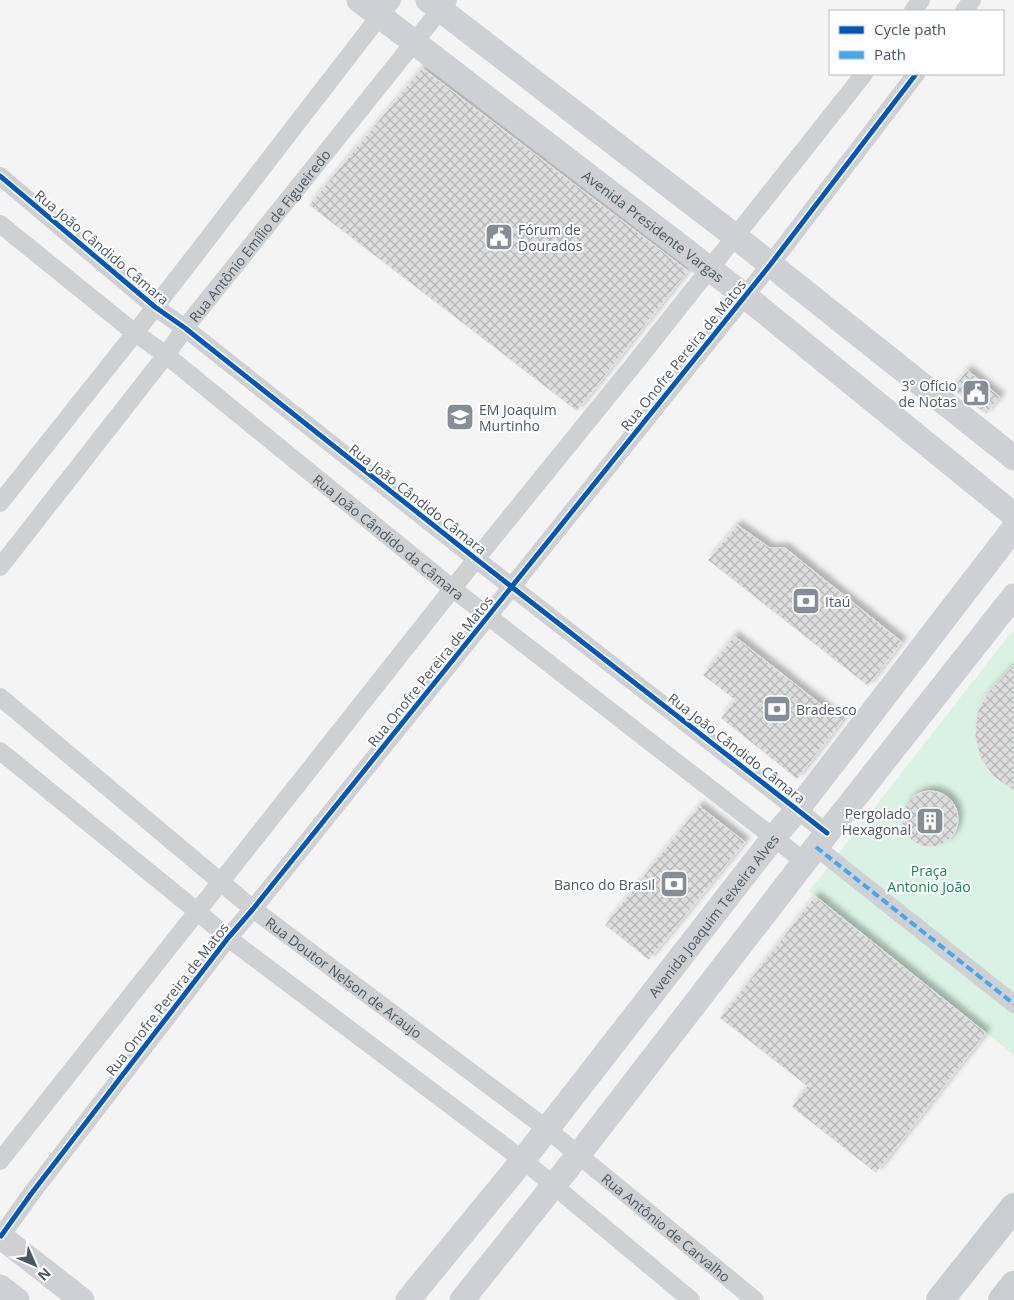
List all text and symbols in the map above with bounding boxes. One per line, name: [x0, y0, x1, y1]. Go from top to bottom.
legend: [829, 10, 1004, 75]
text: Cycle path: [874, 19, 946, 39]
text: Path: [874, 44, 906, 64]
street label: Rua Antônio Emílio de Figueiredo: [184, 145, 334, 326]
street label: Avenida Presidente Vargas: [579, 165, 728, 286]
street label: Rua João Cândido Câmara: [31, 185, 173, 309]
place label: Fórum de Dourados: [518, 220, 583, 255]
public building icon: Fórum de Dourados: [484, 222, 514, 252]
street label: Rua Onofre Pereira de Matos: [616, 275, 750, 435]
place label: 3° Ofício de Notas: [899, 376, 957, 411]
public building icon: 3° Ofício de Notas: [961, 378, 991, 408]
place label: EM Joaquim Murtinho: [479, 400, 557, 435]
school or university icon: EM Joaquim Murtinho: [445, 402, 475, 432]
street label: Rua João Cândido Câmara: [345, 439, 491, 559]
street label: Rua João Cândido da Câmara: [309, 469, 468, 604]
bank icon: Itaú: [791, 586, 821, 616]
street label: Rua Onofre Pereira de Matos: [363, 591, 497, 751]
place label: Itaú: [825, 592, 850, 611]
street label: Rua João Cândido Câmara: [664, 688, 810, 808]
bank icon: Bradesco: [762, 694, 792, 724]
place label: Bradesco: [796, 700, 857, 719]
place label: Pergolado Hexagonal: [842, 804, 911, 839]
building icon: Pergolado Hexagonal: [915, 806, 945, 836]
street label: Avenida Joaquim Teixeira Alves: [644, 829, 783, 1001]
park label: Praça Antonio João: [887, 861, 971, 896]
bank icon: Banco do Brasil: [659, 869, 689, 899]
place label: Banco do Brasil: [554, 875, 655, 894]
street label: Rua Doutor Nelson de Araujo: [262, 912, 426, 1042]
street label: Rua Onofre Pereira de Matos: [101, 918, 233, 1080]
street label: Rua Antônio de Carvalho: [598, 1169, 735, 1286]
north arrow: [10, 1240, 60, 1290]
text: N: [34, 1264, 55, 1285]

